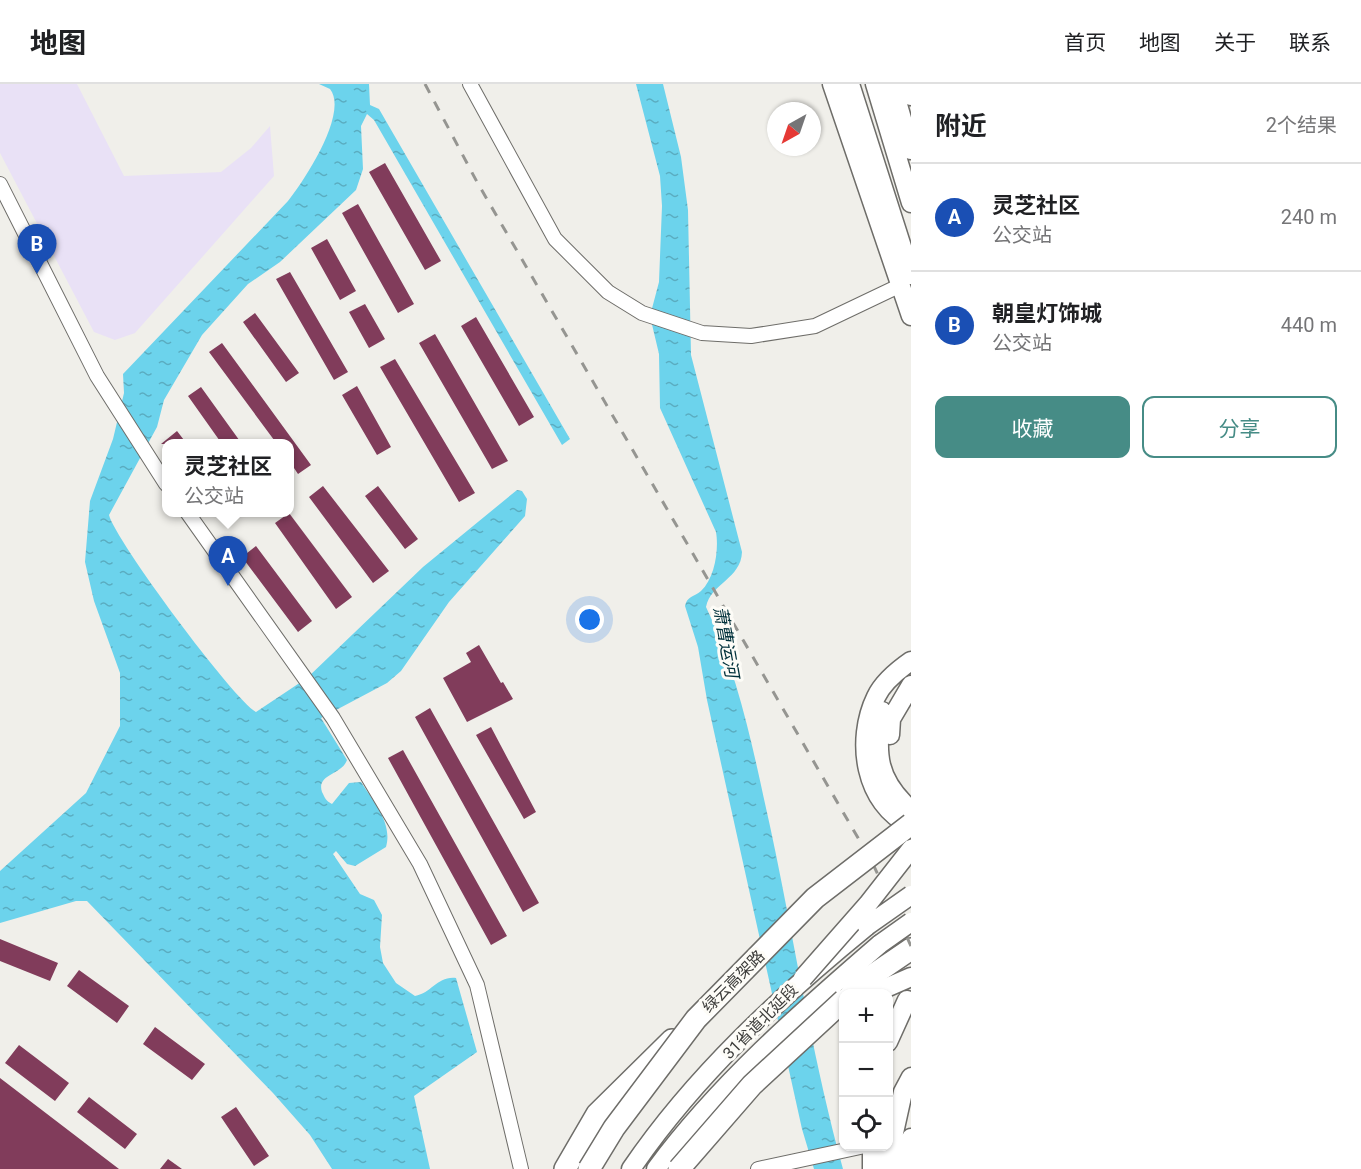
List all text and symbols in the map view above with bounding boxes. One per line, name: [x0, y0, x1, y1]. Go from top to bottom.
text: 地图: [30, 27, 86, 60]
text: 首页: [1064, 31, 1106, 55]
text: 地图: [1139, 31, 1181, 55]
text: 关于: [1214, 31, 1256, 55]
text: 联系: [1289, 31, 1331, 55]
north arrow: [767, 102, 821, 156]
text: 附近: [935, 111, 987, 141]
text: 2个结果: [1266, 113, 1337, 137]
text: 灵芝社区: [992, 193, 1080, 218]
text: A: [948, 205, 961, 229]
text: 240 m: [1281, 205, 1337, 229]
text: 公交站: [992, 223, 1052, 247]
pin: B: [18, 224, 57, 274]
text: 朝皇灯饰城: [992, 301, 1102, 326]
text: B: [948, 313, 961, 337]
text: 440 m: [1281, 313, 1337, 337]
text: 公交站: [992, 331, 1052, 355]
button: 收藏: [935, 396, 1130, 458]
button: 分享: [1142, 396, 1337, 458]
popup: [162, 439, 294, 517]
text: 灵芝社区: [184, 454, 272, 479]
text: 公交站: [184, 484, 244, 508]
pin: A: [208, 536, 248, 586]
your location: [575, 605, 604, 634]
water label: 萧曹运河: [710, 605, 744, 682]
street label: 绿云高架路: [698, 946, 768, 1016]
street label: 31省道北延段: [719, 980, 802, 1063]
map controls: [839, 989, 893, 1151]
button: +: [839, 989, 893, 1043]
button: −: [839, 1043, 893, 1097]
button: locate: [839, 1097, 893, 1151]

